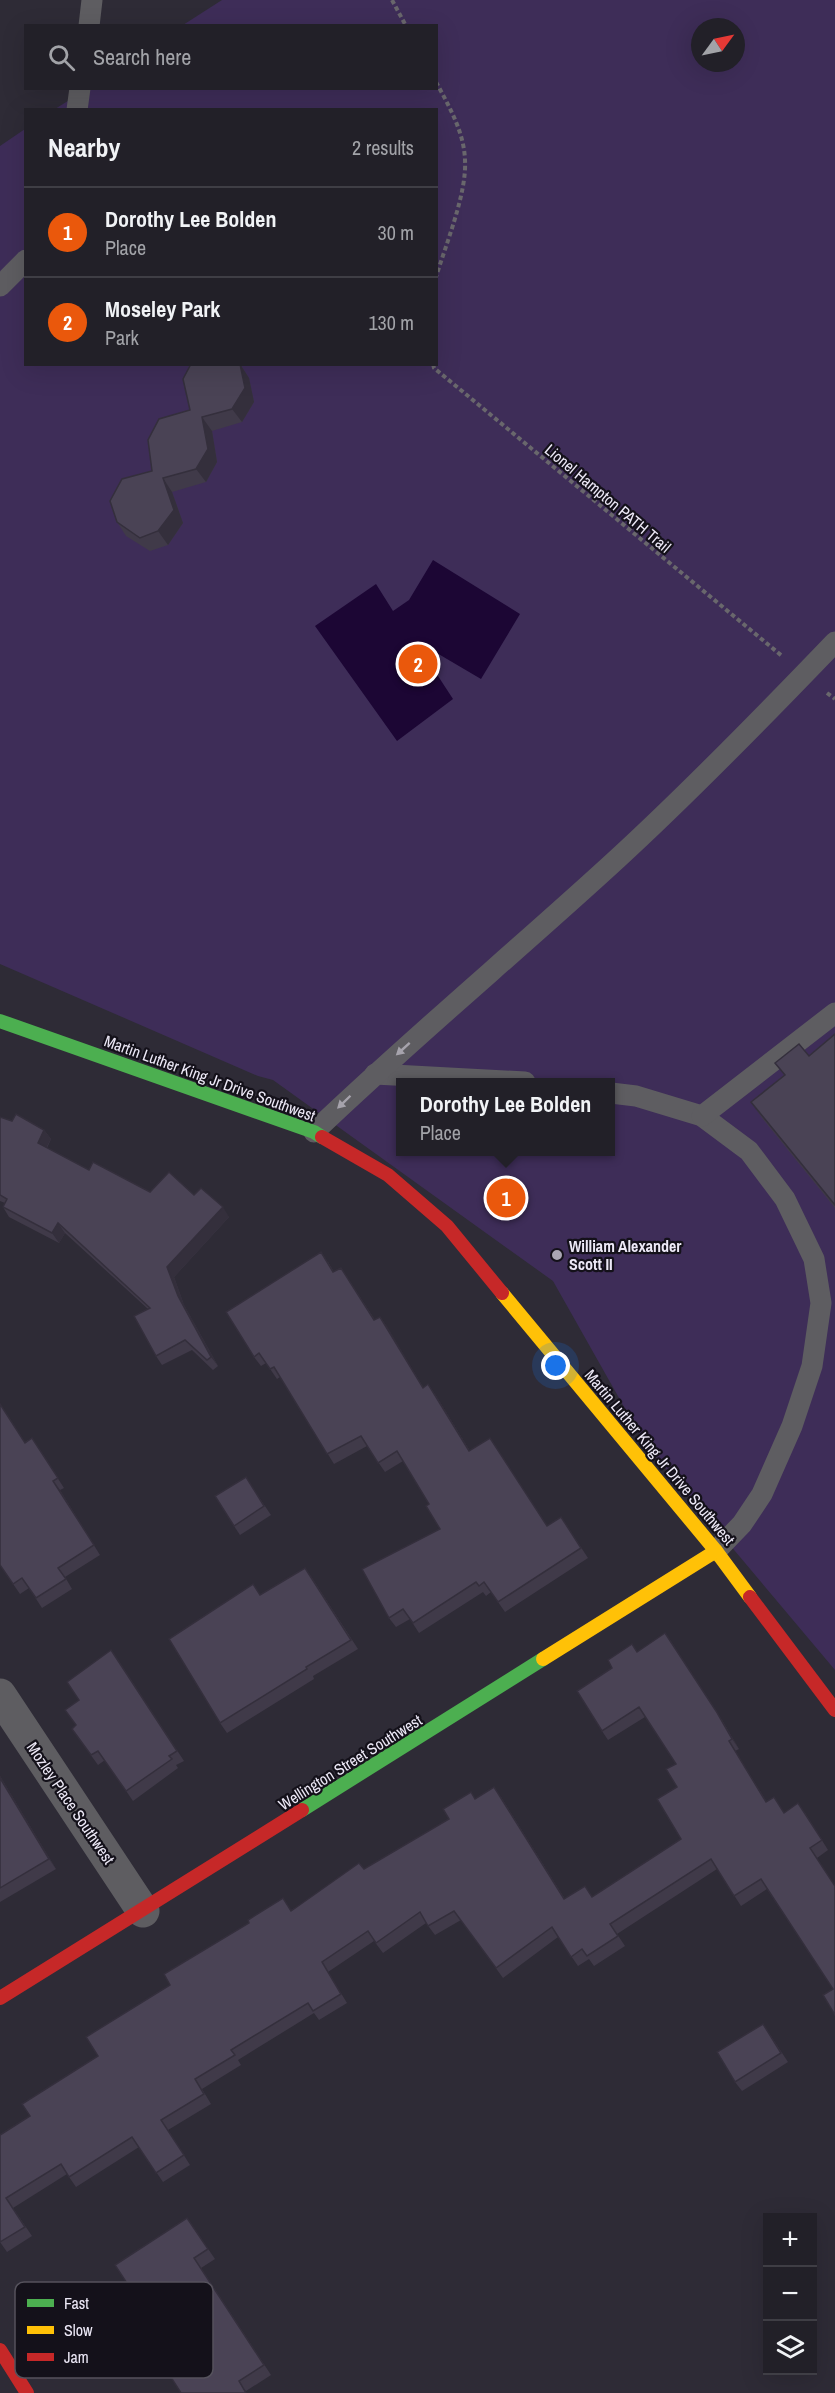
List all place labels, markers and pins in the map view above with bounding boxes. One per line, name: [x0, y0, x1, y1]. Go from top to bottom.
pin: 2: [398, 642, 438, 686]
pin: 1: [486, 1176, 526, 1220]
place label: William Alexander Scott II: [569, 1235, 682, 1275]
marker: William Alexander Scott II: [550, 1248, 564, 1262]

